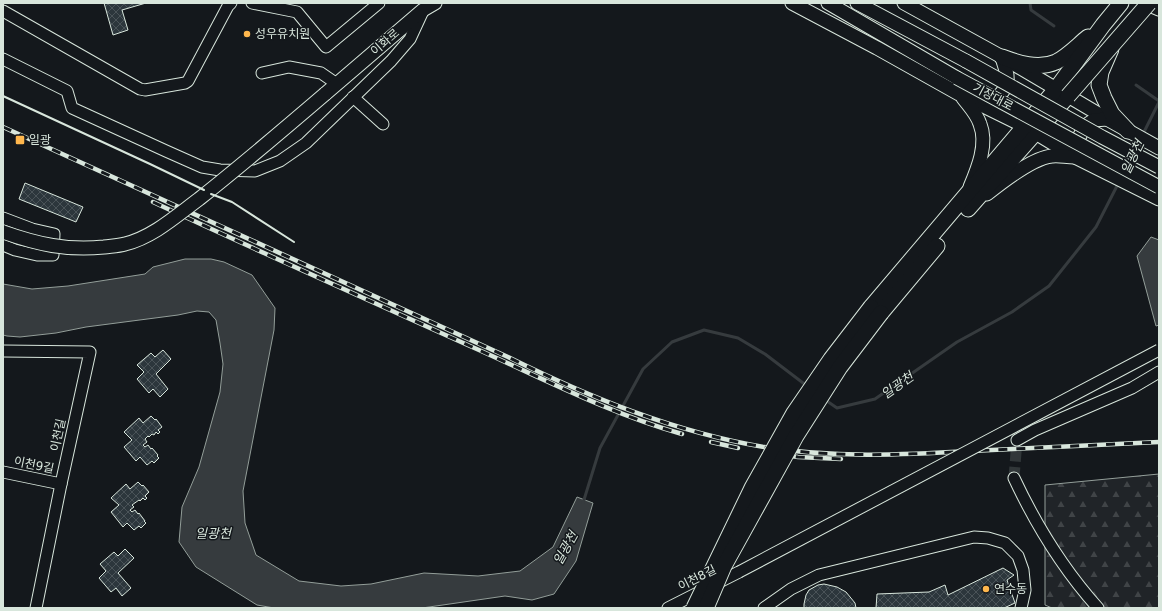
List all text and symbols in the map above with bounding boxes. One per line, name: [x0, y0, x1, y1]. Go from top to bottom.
street label: 이화로: [368, 26, 402, 58]
place label: 성우유치원: [255, 27, 310, 41]
marker: 성우유치원: [242, 29, 252, 39]
street label: 기장대로: [970, 80, 1016, 114]
place label: 일광: [29, 133, 51, 147]
marker: 일광: [14, 134, 26, 146]
water label: 일광천: [1118, 137, 1148, 177]
water label: 일광천: [878, 368, 917, 402]
street label: 이천길: [48, 417, 68, 453]
street label: 이천9길: [13, 454, 55, 476]
water label: 일광천: [195, 526, 232, 541]
water label: 일광천: [550, 528, 581, 568]
street label: 이천8길: [676, 563, 718, 593]
place label: 연수동: [994, 582, 1027, 596]
marker: 연수동: [981, 584, 991, 594]

